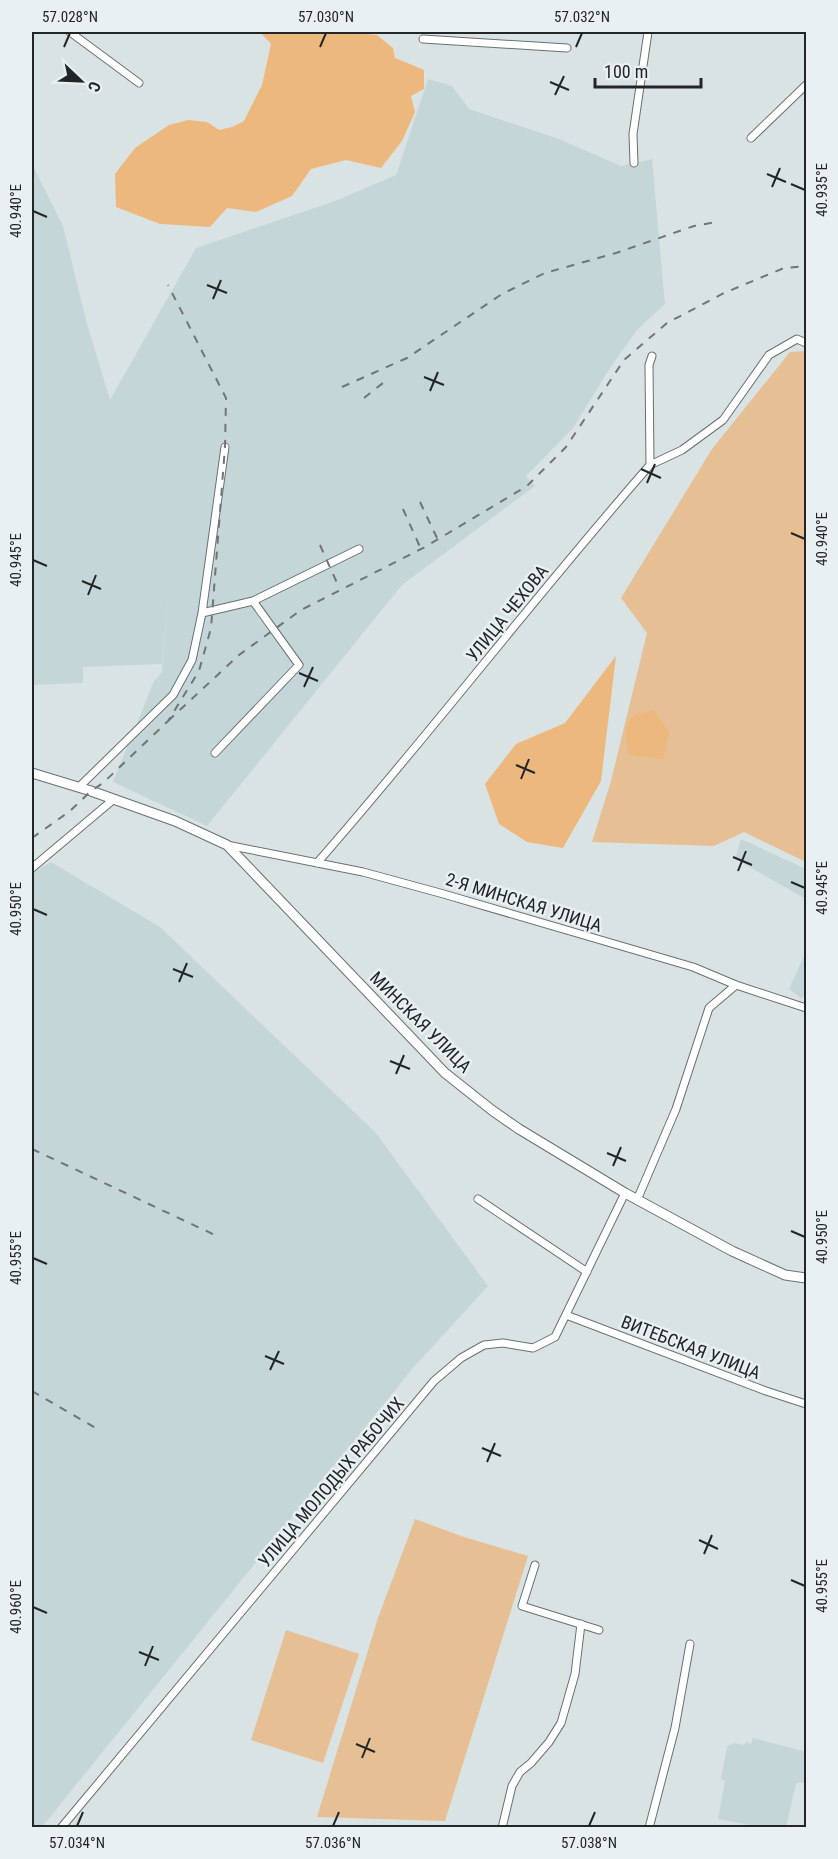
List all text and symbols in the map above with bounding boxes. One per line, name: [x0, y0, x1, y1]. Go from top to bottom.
text: 57.028°N: [42, 8, 98, 26]
text: 57.030°N: [298, 8, 354, 26]
text: 57.032°N: [554, 8, 610, 26]
north arrow: [51, 51, 111, 111]
scale bar: [595, 51, 702, 89]
text: 100 m: [604, 61, 648, 82]
text: С: [84, 79, 105, 95]
text: 40.935°E: [813, 163, 831, 217]
text: 40.940°E: [7, 184, 25, 238]
text: 40.940°E: [813, 512, 831, 566]
text: 40.945°E: [7, 533, 25, 587]
street label: УЛИЦА ЧЕХОВА: [462, 560, 553, 666]
text: 40.945°E: [813, 861, 831, 915]
street label: 2-Я МИНСКАЯ УЛИЦА: [443, 868, 605, 936]
text: 40.950°E: [7, 882, 25, 936]
street label: МИНСКАЯ УЛИЦА: [366, 967, 476, 1077]
text: 40.950°E: [813, 1210, 831, 1264]
text: 40.955°E: [7, 1231, 25, 1285]
street label: ВИТЕБСКАЯ УЛИЦА: [618, 1311, 764, 1383]
street label: УЛИЦА МОЛОДЫХ РАБОЧИХ: [254, 1393, 408, 1571]
text: 40.955°E: [813, 1559, 831, 1613]
text: 40.960°E: [7, 1580, 25, 1634]
text: 57.034°N: [49, 1834, 105, 1852]
text: 57.036°N: [305, 1834, 361, 1852]
text: 57.038°N: [561, 1834, 617, 1852]

